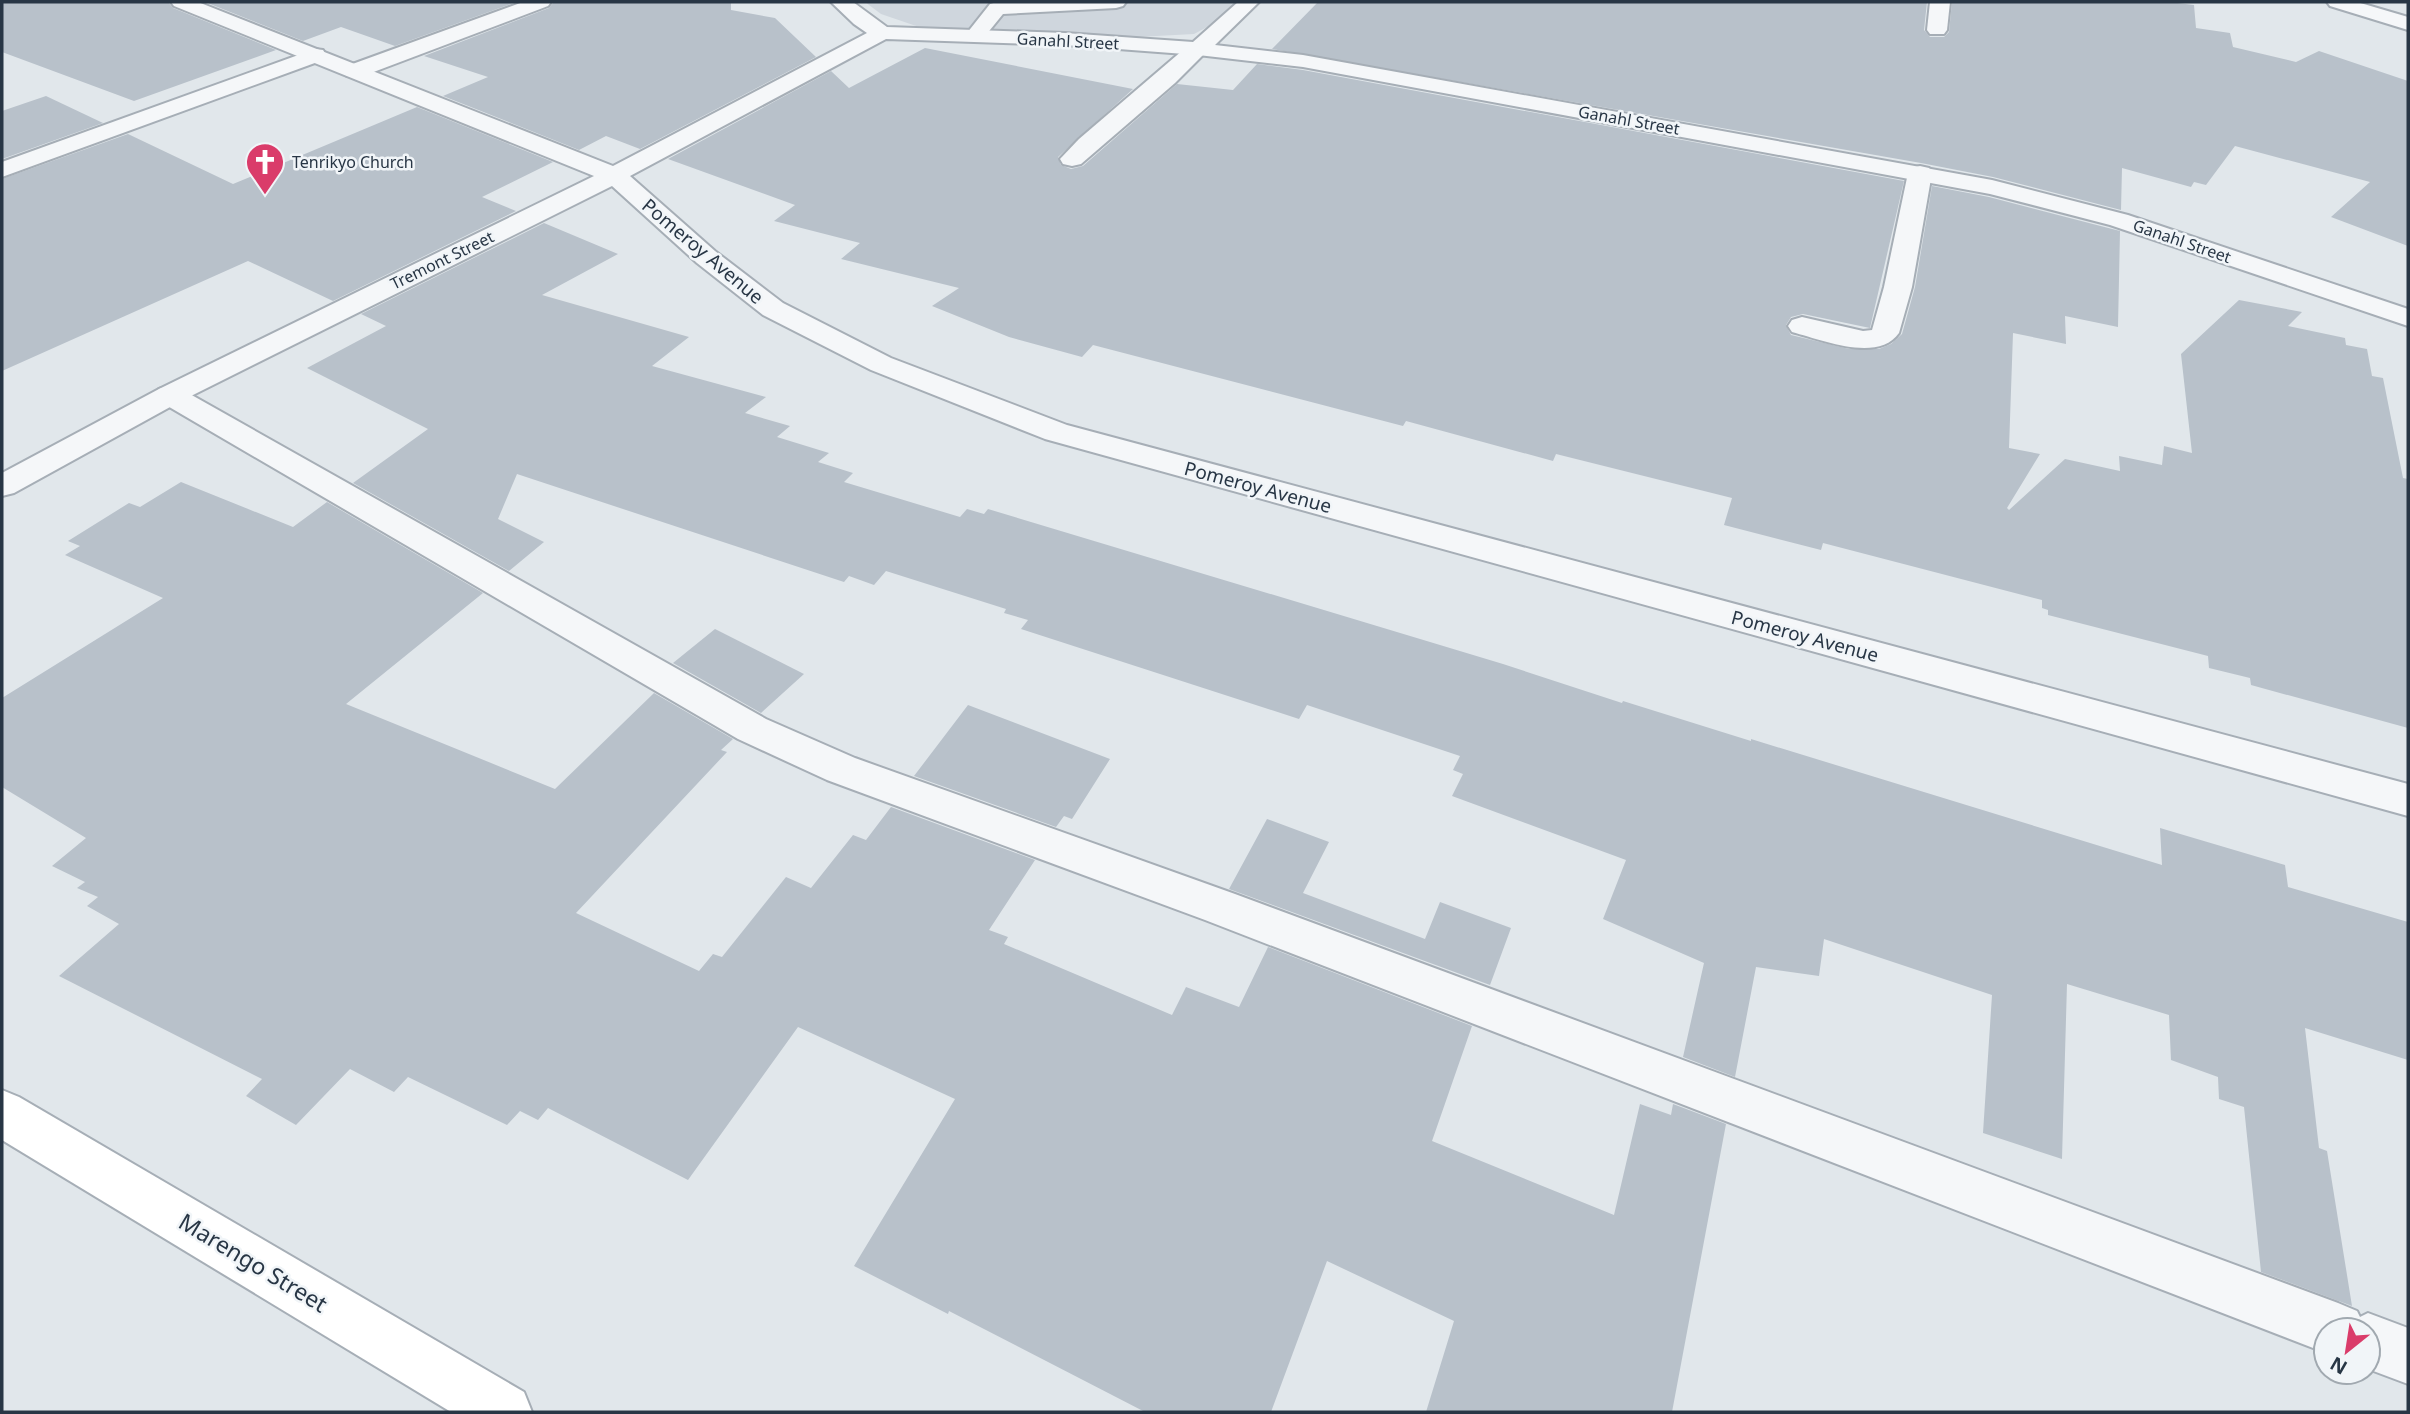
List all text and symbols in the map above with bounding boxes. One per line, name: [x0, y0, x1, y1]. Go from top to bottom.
street label: Ganahl Street: [1016, 27, 1120, 55]
street label: Ganahl Street: [1577, 100, 1682, 140]
church icon: Tenrikyo Church: [244, 141, 286, 196]
place label: Tenrikyo Church: [292, 151, 414, 173]
street label: Pomeroy Avenue: [637, 192, 769, 310]
street label: Ganahl Street: [2130, 214, 2234, 268]
street label: Tremont Street: [387, 225, 498, 295]
street label: Pomeroy Avenue: [1182, 455, 1334, 519]
street label: Pomeroy Avenue: [1729, 604, 1881, 668]
street label: Marengo Street: [173, 1205, 334, 1319]
north arrow: [2312, 1316, 2382, 1386]
text: N: [2325, 1351, 2352, 1381]

